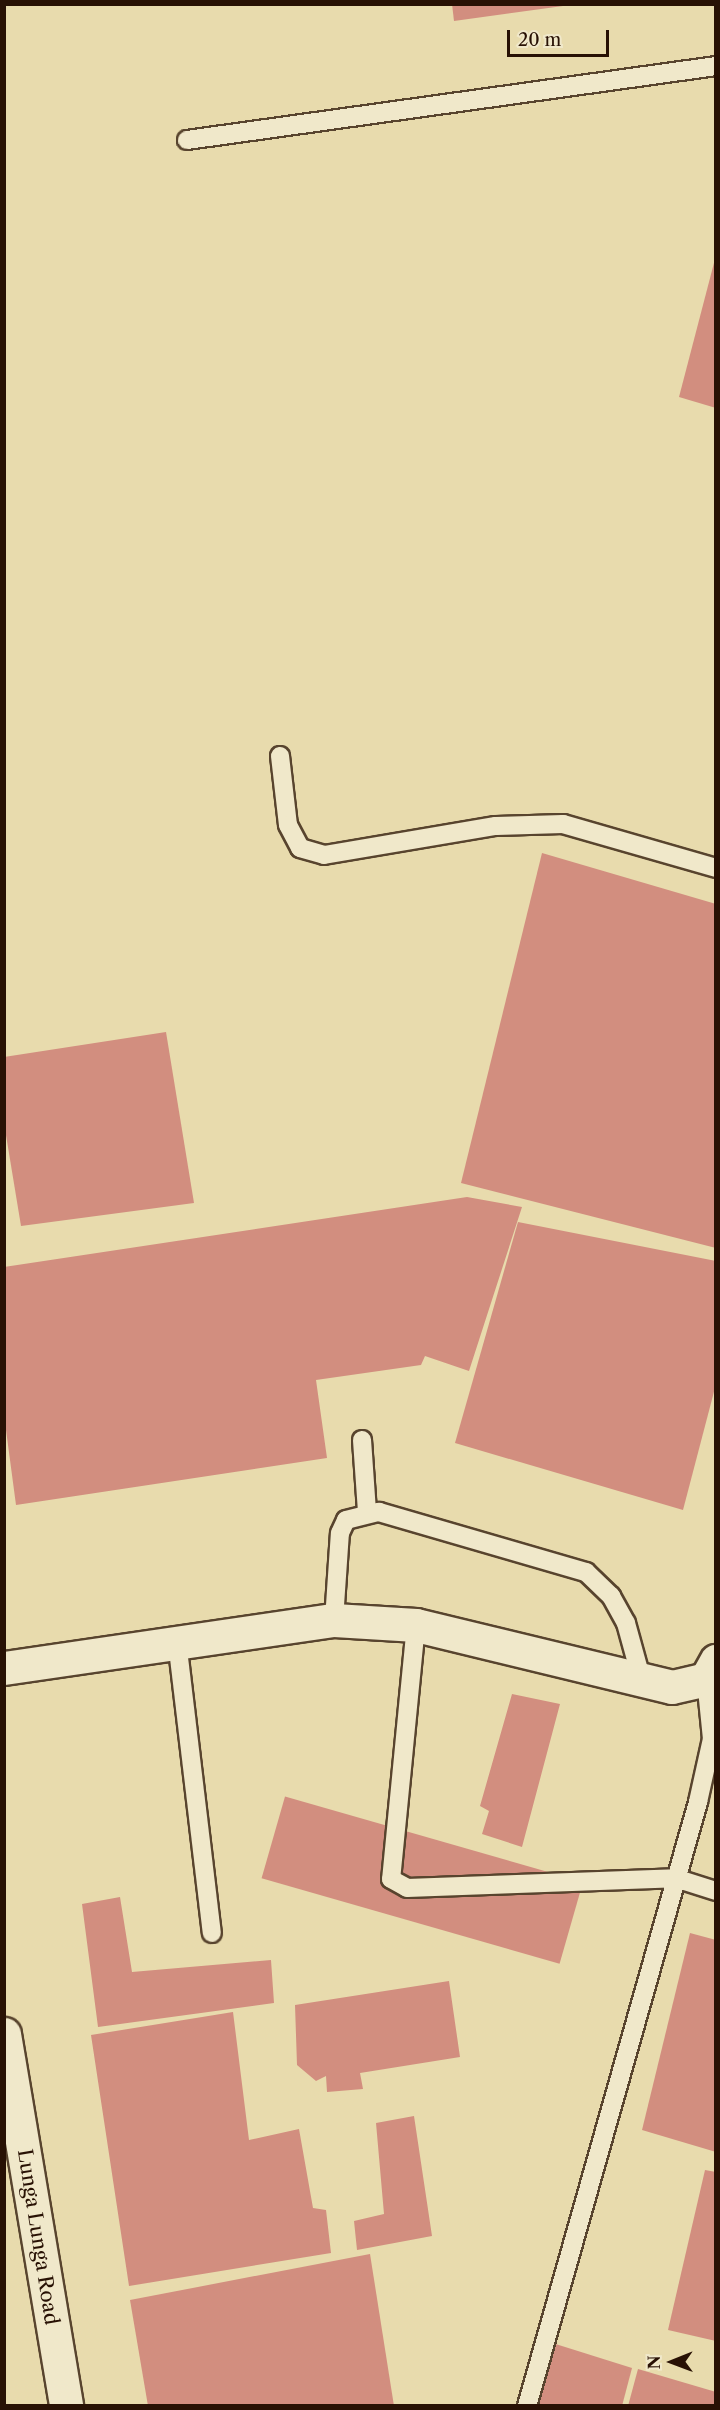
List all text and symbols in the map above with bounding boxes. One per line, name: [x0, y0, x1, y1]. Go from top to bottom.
scale bar: [510, 18, 612, 56]
text: 20 m: [518, 29, 561, 51]
street label: Lunga Lunga Road: [12, 2147, 64, 2327]
north arrow: [642, 2332, 702, 2392]
text: N: [644, 2355, 664, 2369]

